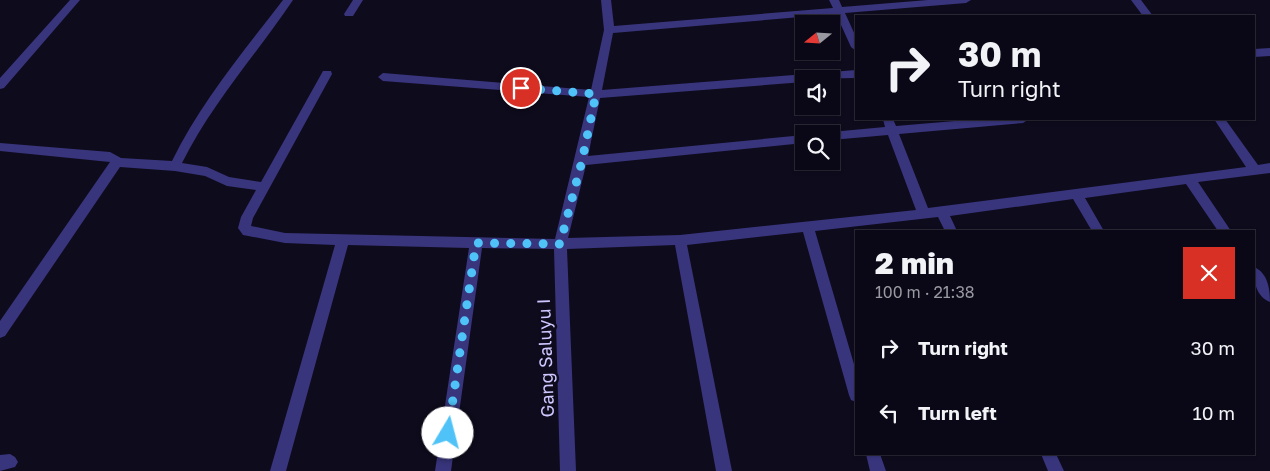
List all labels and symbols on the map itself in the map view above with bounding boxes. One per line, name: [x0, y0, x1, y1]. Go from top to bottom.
north arrow: [795, 15, 840, 60]
pin: [500, 67, 542, 109]
street label: Gang Saluyu I: [532, 298, 558, 418]
position arrow: [421, 406, 473, 458]

